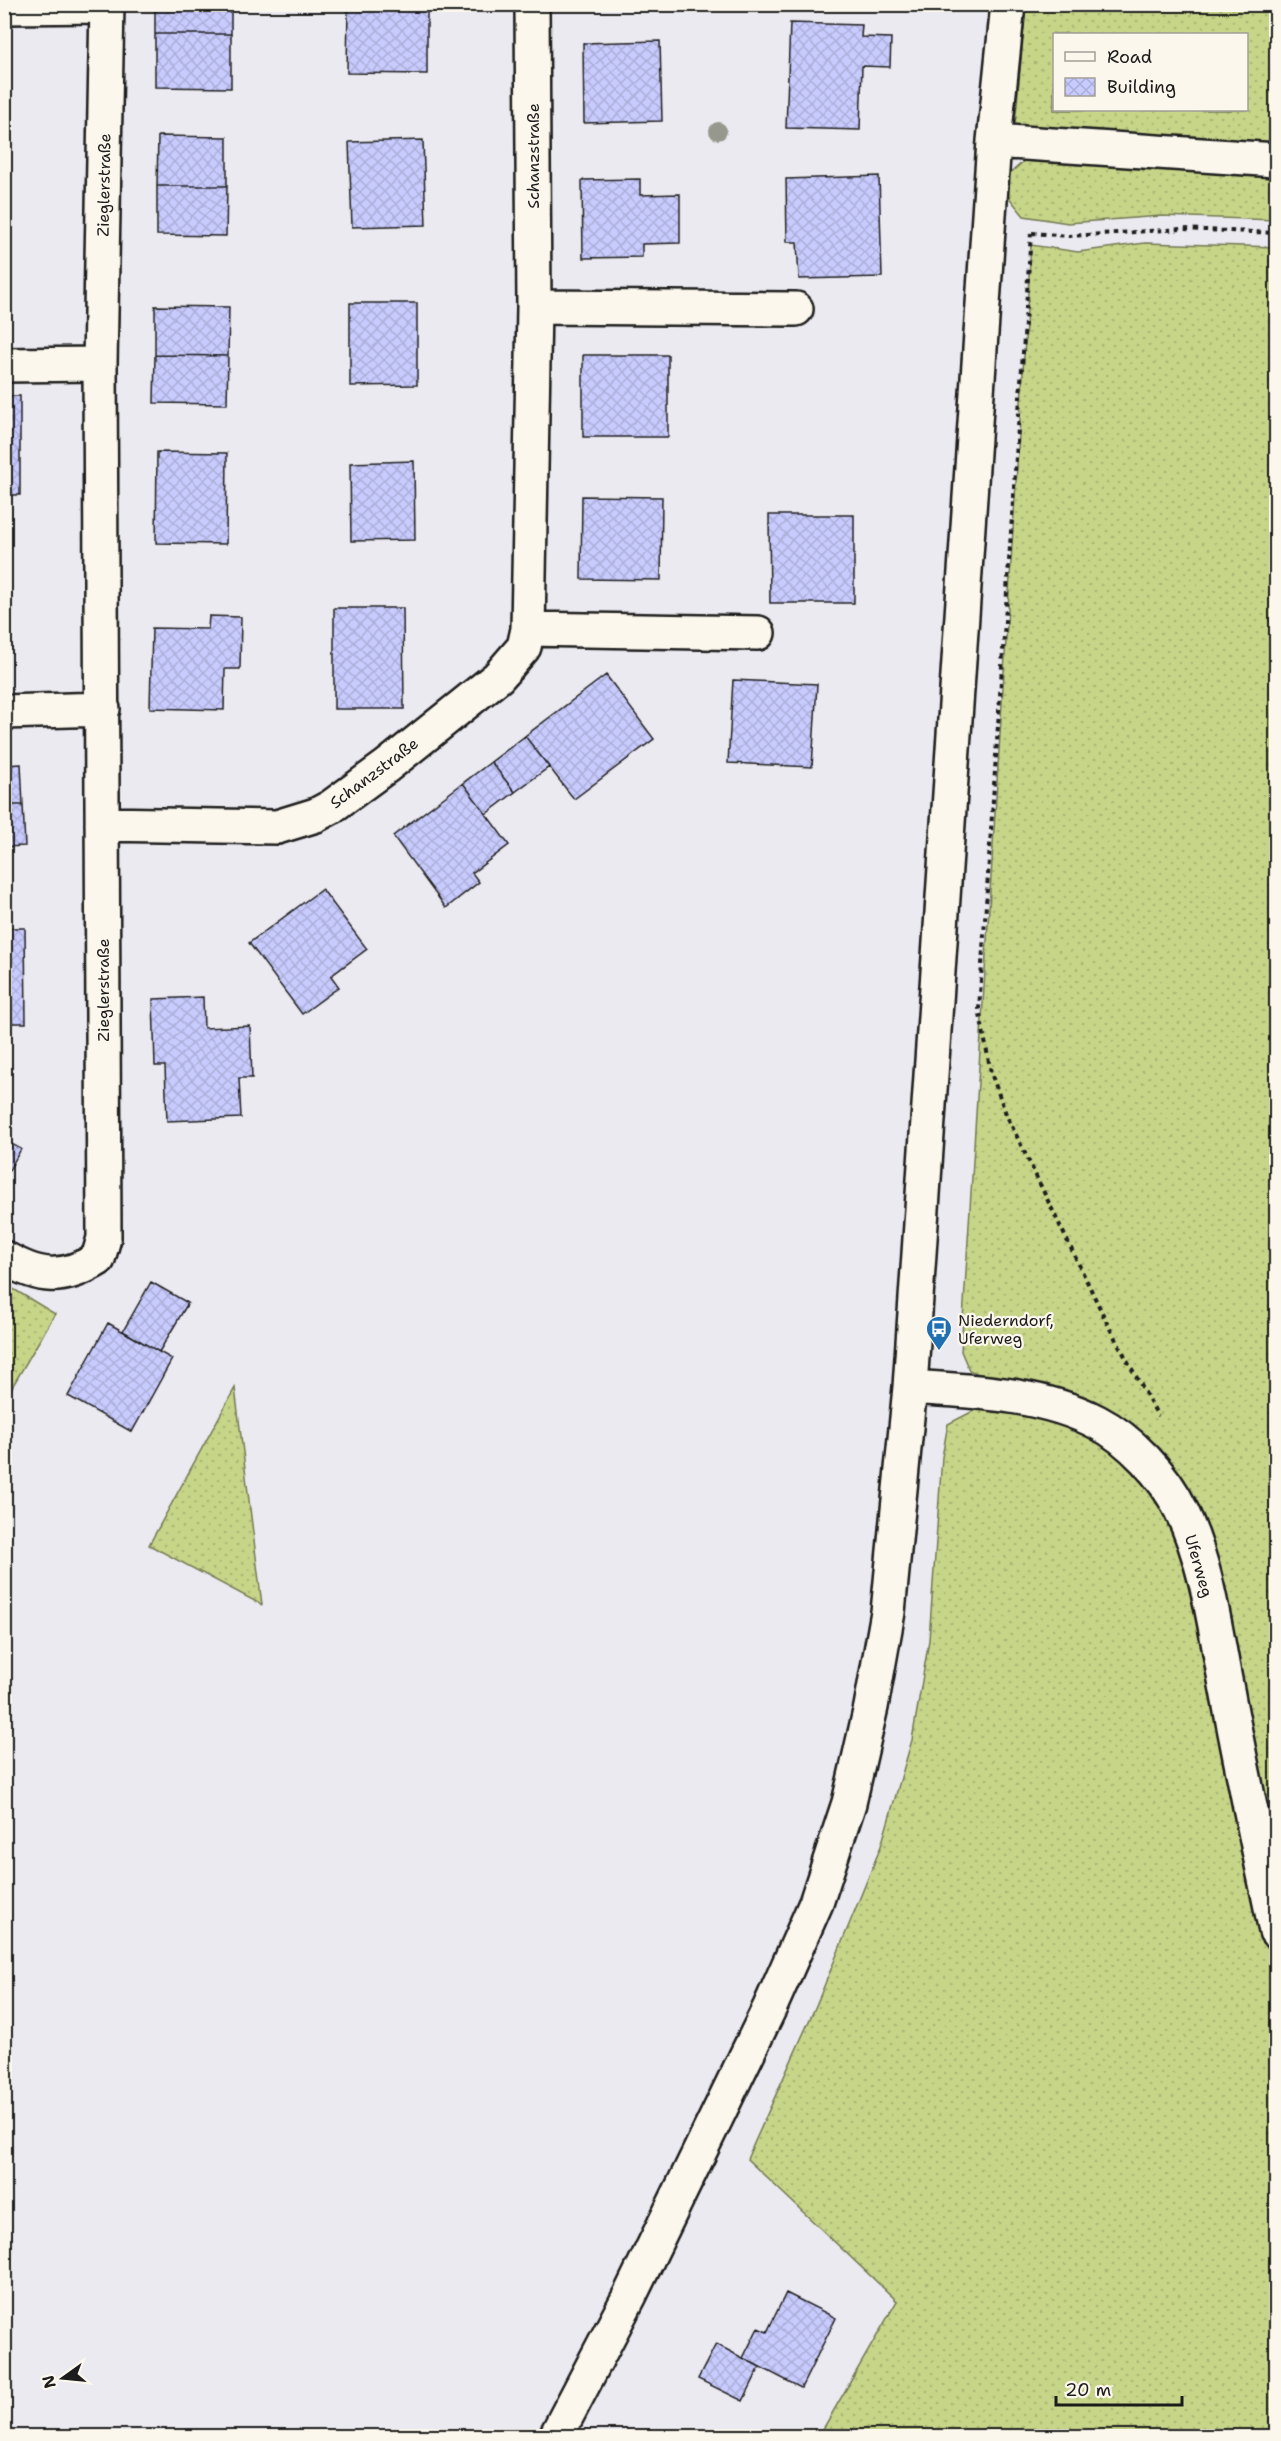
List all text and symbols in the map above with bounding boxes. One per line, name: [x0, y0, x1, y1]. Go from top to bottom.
legend: [1053, 33, 1248, 111]
text: Road: [1107, 45, 1152, 69]
text: Building: [1107, 75, 1176, 99]
street label: Schanzstraße: [523, 103, 544, 209]
street label: Zieglerstraße: [93, 133, 115, 237]
street label: Schanzstraße: [326, 733, 422, 813]
street label: Zieglerstraße: [93, 938, 114, 1042]
place label: Niederndorf, Uferweg: [958, 1310, 1054, 1349]
bus stop icon: Niederndorf, Uferweg: [924, 1314, 954, 1352]
street label: Uferweg: [1180, 1532, 1218, 1600]
north arrow: [33, 2348, 93, 2408]
scale bar: [1056, 2369, 1182, 2407]
text: N: [37, 2373, 61, 2391]
text: 20 m: [1065, 2378, 1111, 2402]

